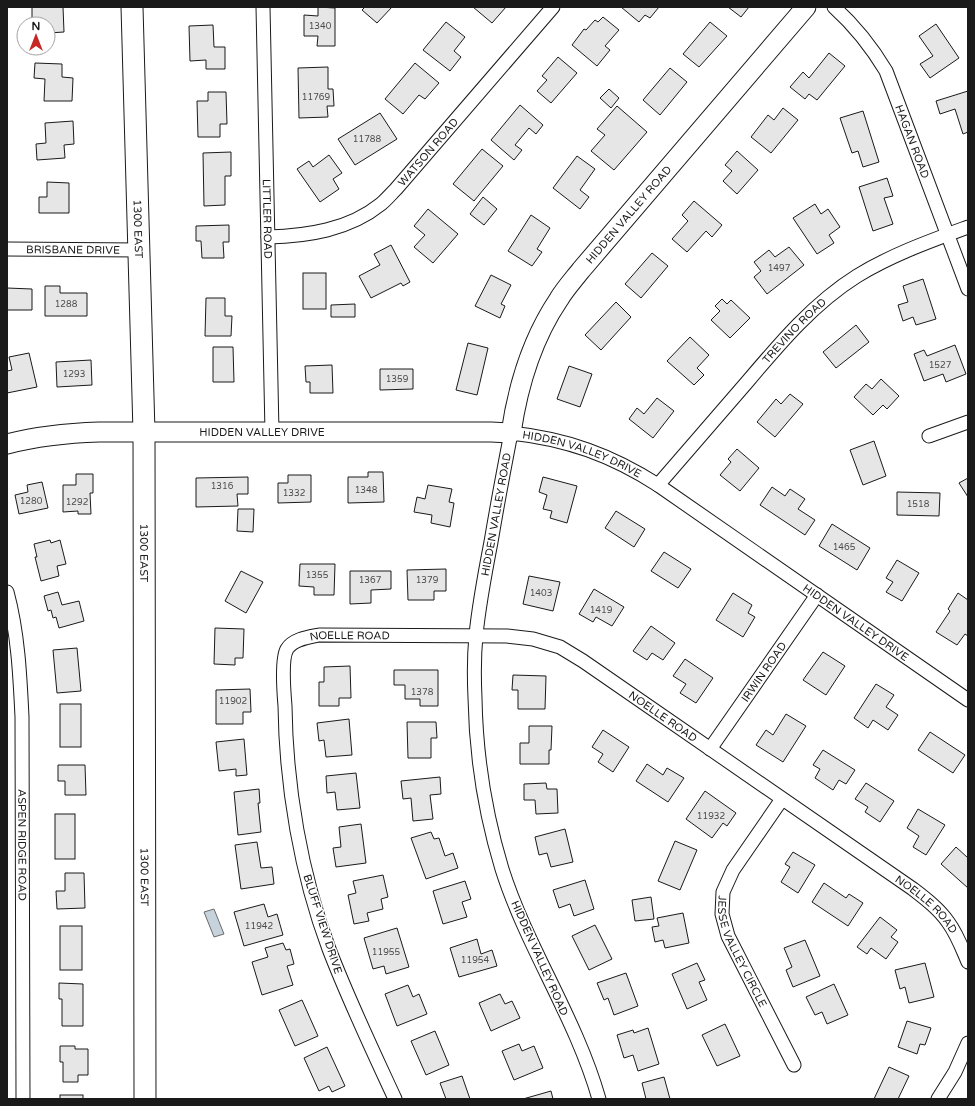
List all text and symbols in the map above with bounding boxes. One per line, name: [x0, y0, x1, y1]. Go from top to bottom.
north arrow: [16, 16, 56, 56]
text: N: [32, 20, 40, 33]
house number: 1340: [309, 21, 332, 32]
house number: 11769: [302, 92, 330, 103]
street label: HAGAN ROAD: [892, 103, 932, 180]
street label: WATSON ROAD: [395, 116, 461, 189]
house number: 11788: [353, 134, 381, 145]
street label: HIDDEN VALLEY ROAD: [583, 163, 674, 266]
street label: LITTLER ROAD: [260, 179, 274, 259]
street label: 1300 EAST: [130, 199, 145, 259]
street label: BRISBANE DRIVE: [26, 243, 120, 257]
house number: 1497: [768, 263, 791, 274]
street label: TREVINO ROAD: [760, 295, 829, 366]
house number: 1288: [55, 299, 78, 310]
house number: 1527: [929, 360, 952, 371]
house number: 1293: [63, 369, 85, 380]
house number: 1359: [386, 374, 409, 385]
street label: HIDDEN VALLEY DRIVE: [199, 426, 325, 439]
street label: HIDDEN VALLEY DRIVE: [522, 428, 644, 481]
street label: HIDDEN VALLEY ROAD: [479, 452, 514, 577]
house number: 1316: [211, 481, 234, 492]
house number: 1348: [355, 485, 378, 496]
house number: 1332: [283, 488, 305, 499]
house number: 1280: [20, 496, 43, 507]
house number: 1292: [66, 497, 88, 508]
house number: 1518: [907, 499, 930, 510]
street label: 1300 EAST: [137, 523, 150, 583]
house number: 1465: [833, 542, 856, 553]
house number: 1355: [306, 570, 329, 581]
house number: 1367: [359, 575, 382, 586]
house number: 1379: [416, 575, 439, 586]
street label: HIDDEN VALLEY DRIVE: [800, 582, 911, 664]
house number: 1403: [530, 588, 552, 599]
house number: 1419: [590, 605, 613, 616]
street label: NOELLE ROAD: [309, 629, 390, 644]
street label: IRWIN ROAD: [739, 640, 789, 705]
house number: 1378: [411, 687, 434, 698]
street label: NOELLE ROAD: [626, 688, 700, 745]
house number: 11902: [219, 696, 247, 707]
street label: ASPEN RIDGE ROAD: [15, 789, 28, 901]
house number: 11932: [697, 811, 725, 822]
street label: 1300 EAST: [138, 847, 151, 907]
street label: BLUFF VIEW DRIVE: [300, 873, 345, 976]
street label: NOELLE ROAD: [893, 873, 960, 936]
street label: JESSE VALLEY CIRCLE: [715, 895, 769, 1009]
street label: HIDDEN VALLEY ROAD: [508, 899, 571, 1018]
house number: 11942: [245, 921, 273, 932]
house number: 11955: [372, 947, 400, 958]
house number: 11954: [461, 955, 489, 966]

